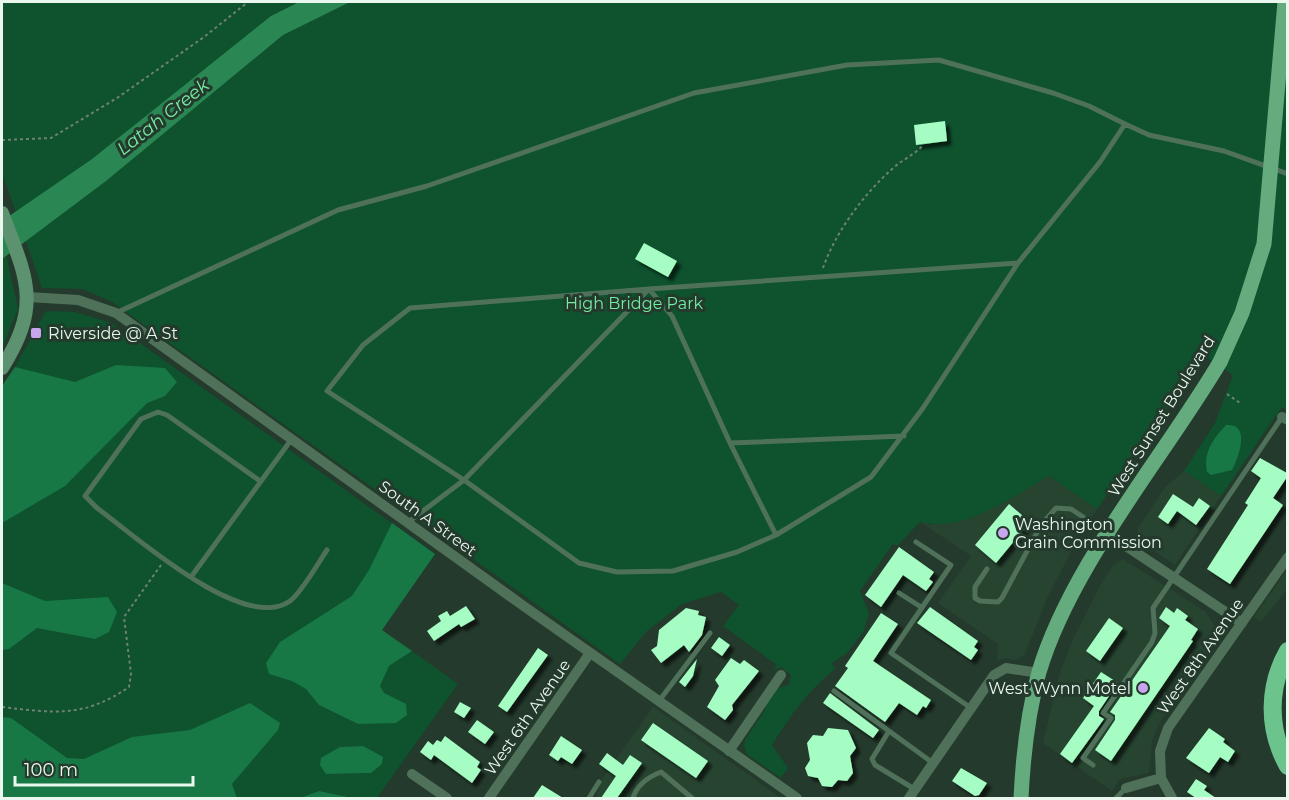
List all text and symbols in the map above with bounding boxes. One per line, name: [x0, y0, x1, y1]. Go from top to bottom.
water label: Latah Creek: [112, 73, 215, 160]
park label: High Bridge Park: [565, 294, 704, 313]
place label: Riverside @ A St: [48, 324, 178, 343]
marker: Riverside @ A St: [29, 326, 43, 340]
street label: West Sunset Boulevard: [1104, 332, 1219, 500]
street label: South A Street: [375, 477, 481, 561]
place label: Washington Grain Commission: [1015, 515, 1162, 552]
marker: Washington Grain Commission: [996, 526, 1010, 540]
street label: West 8th Avenue: [1153, 595, 1248, 718]
street label: West 6th Avenue: [480, 656, 574, 779]
place label: West Wynn Motel: [988, 679, 1131, 698]
marker: West Wynn Motel: [1136, 681, 1150, 695]
scale bar: [15, 749, 194, 787]
text: 100 m: [24, 759, 78, 781]

